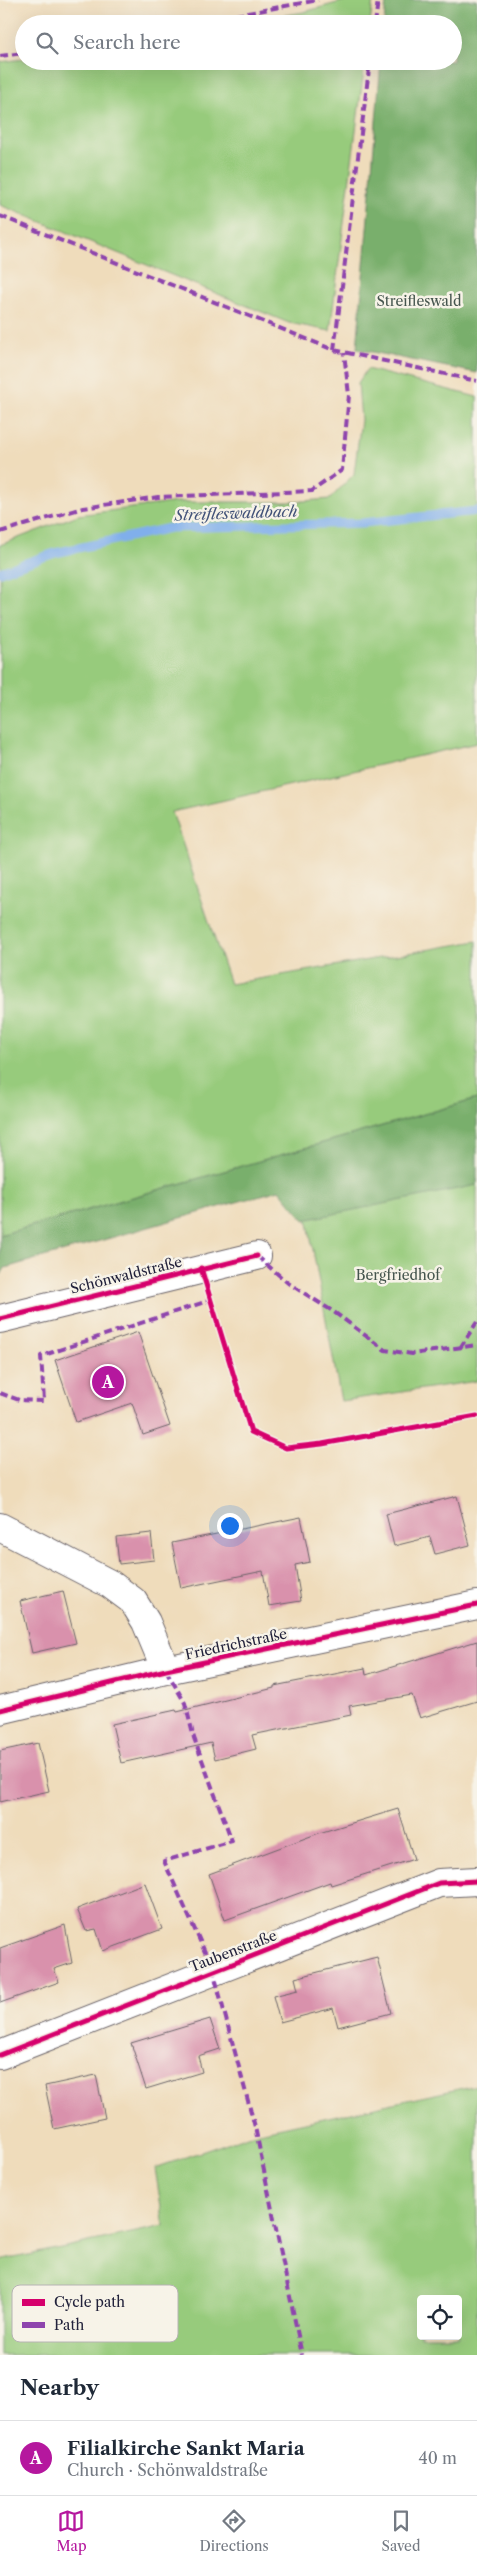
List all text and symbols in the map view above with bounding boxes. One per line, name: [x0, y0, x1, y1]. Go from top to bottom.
search box: [15, 15, 462, 70]
icon: search: [33, 29, 61, 57]
text: Search here: [73, 31, 181, 54]
park label: Streifleswald: [376, 292, 462, 310]
water label: Streifleswaldbach: [173, 501, 298, 525]
street label: Schönwaldstraße: [68, 1252, 184, 1298]
park label: Bergfriedhof: [356, 1266, 442, 1284]
pin: A: [92, 1363, 124, 1401]
your location: [217, 1513, 243, 1539]
street label: Friedrichstraße: [183, 1624, 289, 1664]
street label: Taubenstraße: [187, 1926, 279, 1976]
legend: [12, 2285, 178, 2342]
text: Cycle path: [54, 2293, 125, 2311]
map controls: [417, 2295, 462, 2340]
button: locate: [417, 2295, 462, 2340]
text: Path: [54, 2316, 84, 2334]
text: Nearby: [20, 2375, 99, 2400]
text: Filialkirche Sankt Maria: [67, 2437, 305, 2460]
text: A: [30, 2448, 42, 2468]
text: 40 m: [418, 2448, 457, 2468]
text: Church · Schönwaldstraße: [67, 2460, 268, 2480]
tab: Map: [56, 2507, 87, 2555]
tab: Directions: [199, 2507, 269, 2555]
tab: Saved: [382, 2507, 420, 2555]

